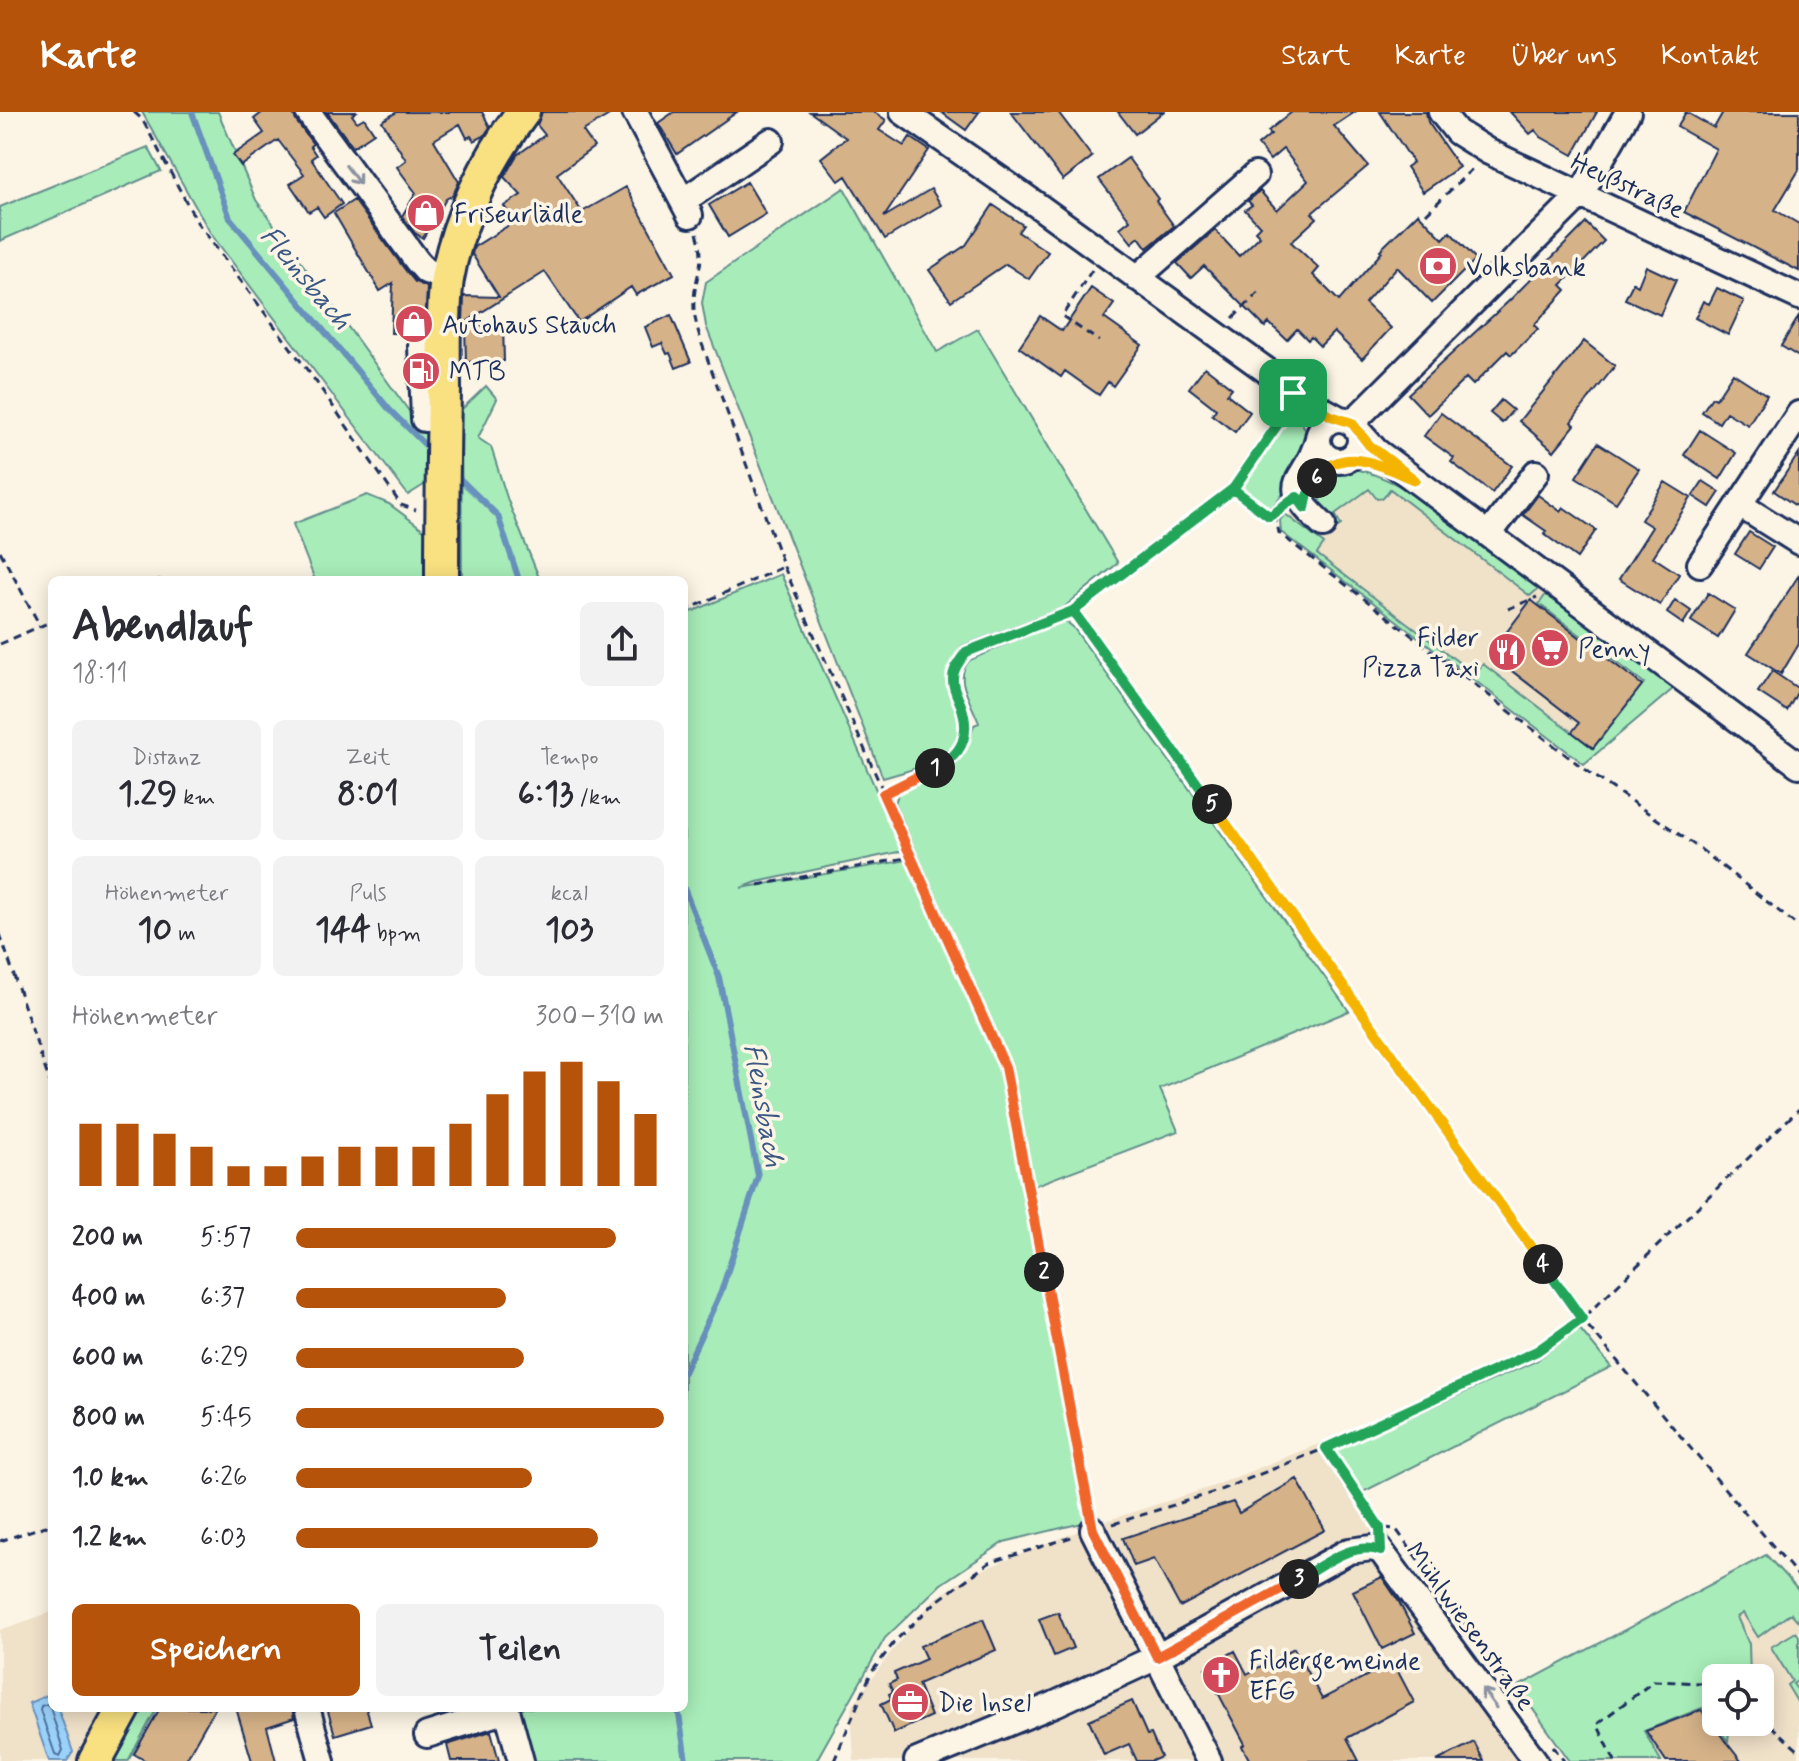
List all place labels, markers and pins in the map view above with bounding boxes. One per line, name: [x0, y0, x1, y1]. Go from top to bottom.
shop icon: Friseurlädle: [405, 192, 447, 234]
place label: Friseurlädle: [454, 198, 583, 232]
bank icon: Volksbank: [1417, 245, 1459, 287]
place label: Volksbank: [1466, 251, 1586, 285]
shop icon: Autohaus Stauch: [393, 303, 435, 345]
place label: Autohaus Stauch: [442, 309, 617, 343]
fuel station icon: MTB: [400, 350, 442, 392]
place label: MTB: [449, 356, 506, 390]
pin: [1259, 359, 1327, 427]
pin: 6: [1297, 458, 1337, 498]
place label: Filder Pizza Taxi: [1362, 622, 1479, 686]
supermarket icon: Penny: [1529, 627, 1571, 669]
restaurant icon: Filder Pizza Taxi: [1486, 631, 1528, 673]
place label: Penny: [1578, 633, 1651, 667]
pin: 1: [915, 748, 955, 788]
pin: 5: [1192, 784, 1232, 824]
pin: 4: [1523, 1244, 1563, 1284]
pin: 2: [1024, 1252, 1064, 1292]
pin: 3: [1279, 1559, 1319, 1599]
place label: Fildergemeinde EFG: [1249, 1645, 1421, 1709]
church icon: Fildergemeinde EFG: [1200, 1654, 1242, 1696]
office icon: Die Insel: [889, 1681, 931, 1723]
place label: Die Insel: [938, 1687, 1031, 1721]

